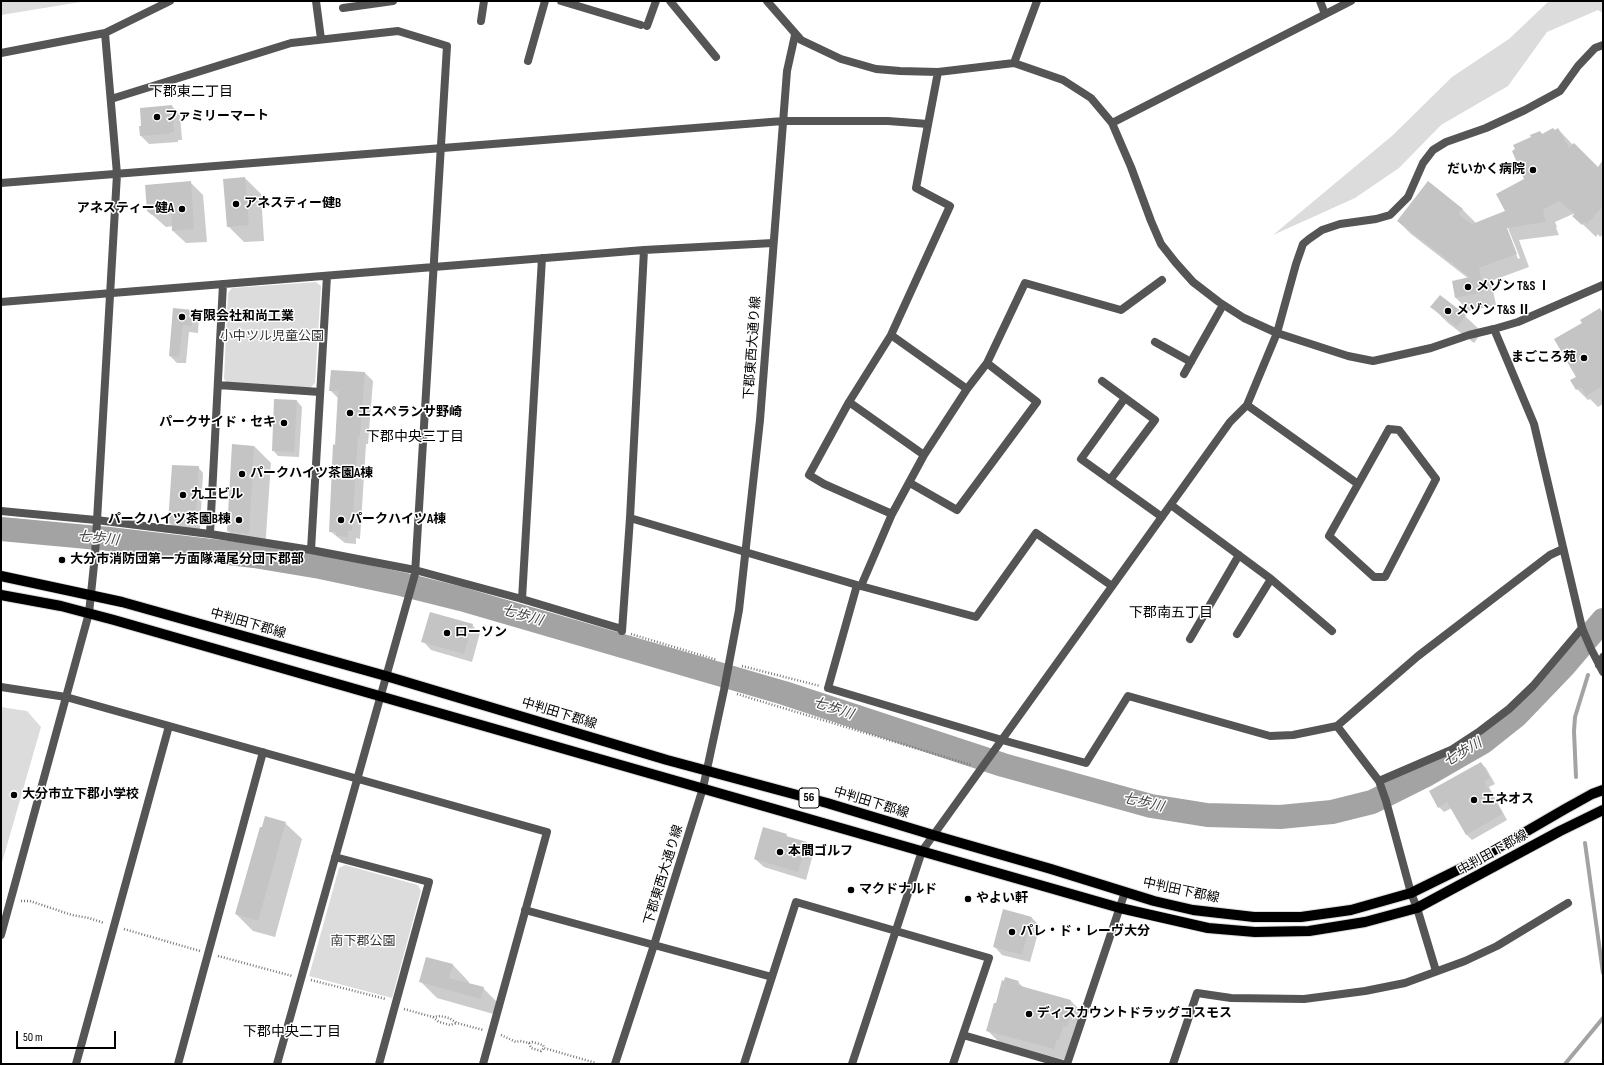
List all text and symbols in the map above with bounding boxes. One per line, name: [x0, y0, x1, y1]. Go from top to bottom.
district label: 下郡東二丁目: [149, 84, 233, 100]
place label: ファミリーマート: [165, 109, 269, 125]
marker: ファミリーマート: [152, 112, 162, 122]
place label: だいかく病院: [1447, 162, 1525, 178]
marker: だいかく病院: [1528, 165, 1538, 175]
place label: アネスティー健B: [244, 196, 341, 212]
marker: アネスティー健B: [231, 199, 241, 209]
place label: アネスティー健A: [77, 201, 174, 217]
marker: アネスティー健A: [177, 204, 187, 214]
place label: メゾン T&S Ⅰ: [1476, 279, 1550, 295]
marker: メゾン T&S Ⅰ: [1463, 282, 1473, 292]
street label: 下郡東西大通り線: [742, 296, 764, 400]
place label: メゾン T&S Ⅱ: [1456, 303, 1530, 319]
marker: メゾン T&S Ⅱ: [1443, 306, 1453, 316]
place label: 有限会社和尚工業: [190, 309, 294, 325]
marker: 有限会社和尚工業: [177, 312, 187, 322]
park label: 小中ツル児童公園: [220, 329, 324, 345]
place label: まごころ苑: [1511, 350, 1576, 366]
marker: まごころ苑: [1579, 353, 1589, 363]
place label: エスペランサ野崎: [358, 405, 462, 421]
marker: エスペランサ野崎: [345, 408, 355, 418]
place label: パークサイド・セキ: [159, 415, 276, 431]
marker: パークサイド・セキ: [279, 418, 289, 428]
district label: 下郡中央三丁目: [366, 429, 464, 445]
place label: パークハイツ茶園A棟: [250, 466, 373, 482]
marker: パークハイツ茶園A棟: [237, 469, 247, 479]
place label: 九工ビル: [191, 487, 243, 503]
marker: 九工ビル: [178, 490, 188, 500]
place label: パークハイツ茶園B棟: [108, 512, 231, 528]
place label: パークハイツA棟: [349, 512, 446, 528]
marker: パークハイツ茶園B棟: [234, 515, 244, 525]
marker: パークハイツA棟: [336, 515, 346, 525]
water label: 七歩川: [76, 528, 120, 550]
place label: 大分市消防団第一方面隊滝尾分団下郡部: [70, 552, 304, 568]
marker: 大分市消防団第一方面隊滝尾分団下郡部: [57, 555, 67, 565]
water label: 七歩川: [499, 602, 545, 630]
district label: 下郡南五丁目: [1129, 605, 1213, 621]
street label: 中判田下郡線: [208, 606, 288, 642]
place label: ローソン: [455, 625, 507, 641]
marker: ローソン: [442, 628, 452, 638]
street label: 中判田下郡線: [519, 695, 599, 733]
water label: 七歩川: [810, 695, 856, 723]
water label: 七歩川: [1441, 735, 1485, 771]
street label: 中判田下郡線: [831, 784, 911, 822]
place label: 大分市立下郡小学校: [22, 787, 139, 803]
road number: 56: [799, 788, 819, 808]
marker: 大分市立下郡小学校: [9, 790, 19, 800]
water label: 七歩川: [1121, 790, 1165, 816]
place label: エネオス: [1482, 792, 1534, 808]
marker: エネオス: [1469, 795, 1479, 805]
street label: 下郡東西大通り線: [641, 823, 687, 927]
street label: 中判田下郡線: [1455, 827, 1531, 879]
place label: 本間ゴルフ: [788, 844, 853, 860]
marker: 本間ゴルフ: [775, 847, 785, 857]
street label: 中判田下郡線: [1141, 875, 1221, 907]
place label: マクドナルド: [859, 882, 937, 898]
marker: マクドナルド: [846, 885, 856, 895]
place label: やよい軒: [976, 891, 1028, 907]
marker: やよい軒: [963, 894, 973, 904]
place label: パレ・ド・レーヴ大分: [1020, 924, 1150, 940]
marker: パレ・ド・レーヴ大分: [1007, 927, 1017, 937]
park label: 南下郡公園: [331, 934, 395, 950]
place label: ディスカウントドラッグコスモス: [1037, 1006, 1232, 1022]
marker: ディスカウントドラッグコスモス: [1024, 1009, 1034, 1019]
scale bar: [18, 1023, 118, 1049]
district label: 下郡中央二丁目: [243, 1024, 341, 1040]
text: 50 m: [23, 1030, 43, 1045]

